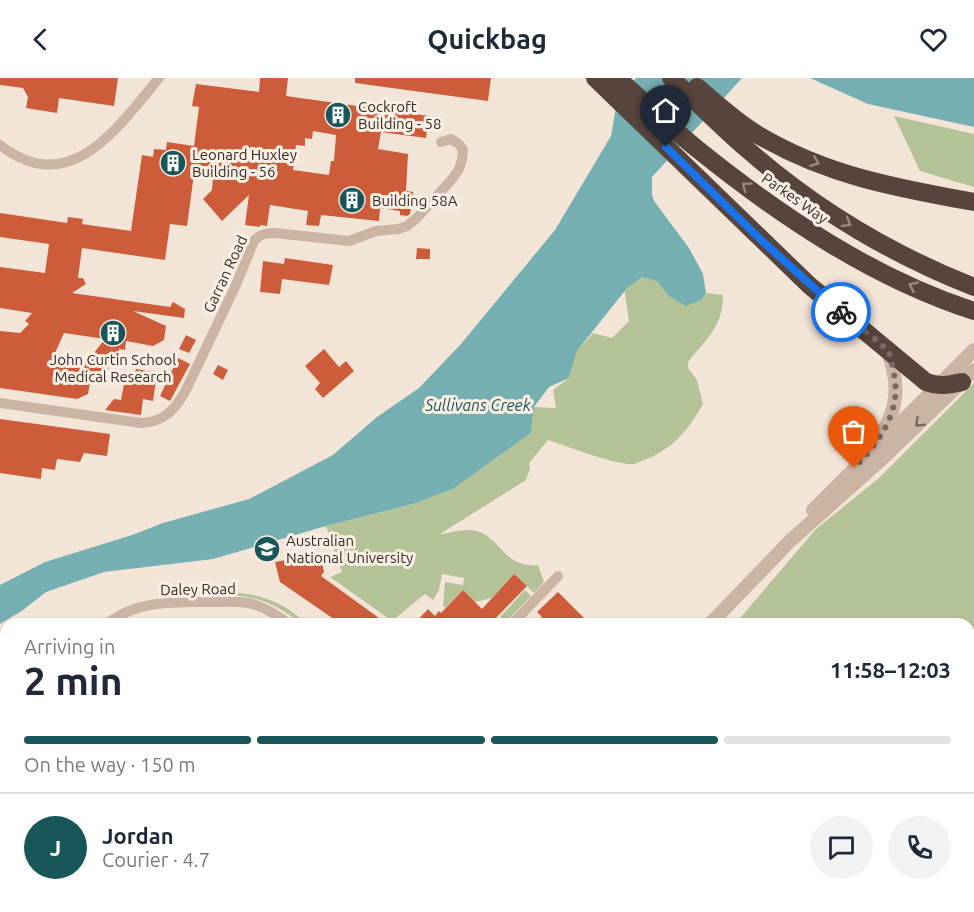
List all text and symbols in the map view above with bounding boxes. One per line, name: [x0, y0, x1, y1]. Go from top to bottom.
icon: back: [24, 23, 57, 56]
icon: heart: [917, 23, 950, 56]
text: Quickbag: [427, 24, 547, 54]
pin: [640, 85, 691, 147]
icon: home: [649, 94, 682, 127]
place label: Cockroft Building - 58: [358, 98, 441, 132]
building icon: Cockroft Building - 58: [323, 100, 353, 130]
place label: Leonard Huxley Building - 56: [192, 146, 297, 180]
building icon: Leonard Huxley Building - 56: [158, 148, 188, 178]
one-way arrow: [809, 155, 820, 167]
street label: Parkes Way: [759, 169, 831, 227]
one-way arrow: [742, 182, 753, 193]
building icon: Building 58A: [337, 185, 367, 215]
place label: Building 58A: [372, 192, 458, 209]
one-way arrow: [841, 215, 851, 227]
street label: Garran Road: [200, 233, 250, 315]
courier: [811, 282, 871, 342]
one-way arrow: [908, 282, 919, 294]
icon: bike: [825, 296, 858, 329]
building icon: John Curtin School Medical Research: [98, 318, 128, 348]
place label: John Curtin School Medical Research: [50, 351, 176, 385]
water label: Sullivans Creek: [424, 396, 532, 414]
pin: [828, 406, 879, 468]
icon: bag: [837, 415, 870, 448]
one-way arrow: [916, 415, 927, 426]
place label: Australian National University: [286, 532, 413, 566]
school or university icon: Australian National University: [252, 534, 282, 564]
street label: Daley Road: [160, 580, 236, 598]
text: Arriving in: [24, 635, 115, 658]
text: 11:58–12:03: [830, 657, 951, 682]
text: 2 min: [24, 659, 123, 702]
text: On the way · 150 m: [24, 753, 196, 776]
button: chat: [810, 816, 873, 879]
button: phone: [888, 816, 951, 879]
text: Jordan: [102, 823, 174, 848]
text: J: [50, 835, 61, 860]
text: Courier · 4.7: [102, 848, 210, 871]

